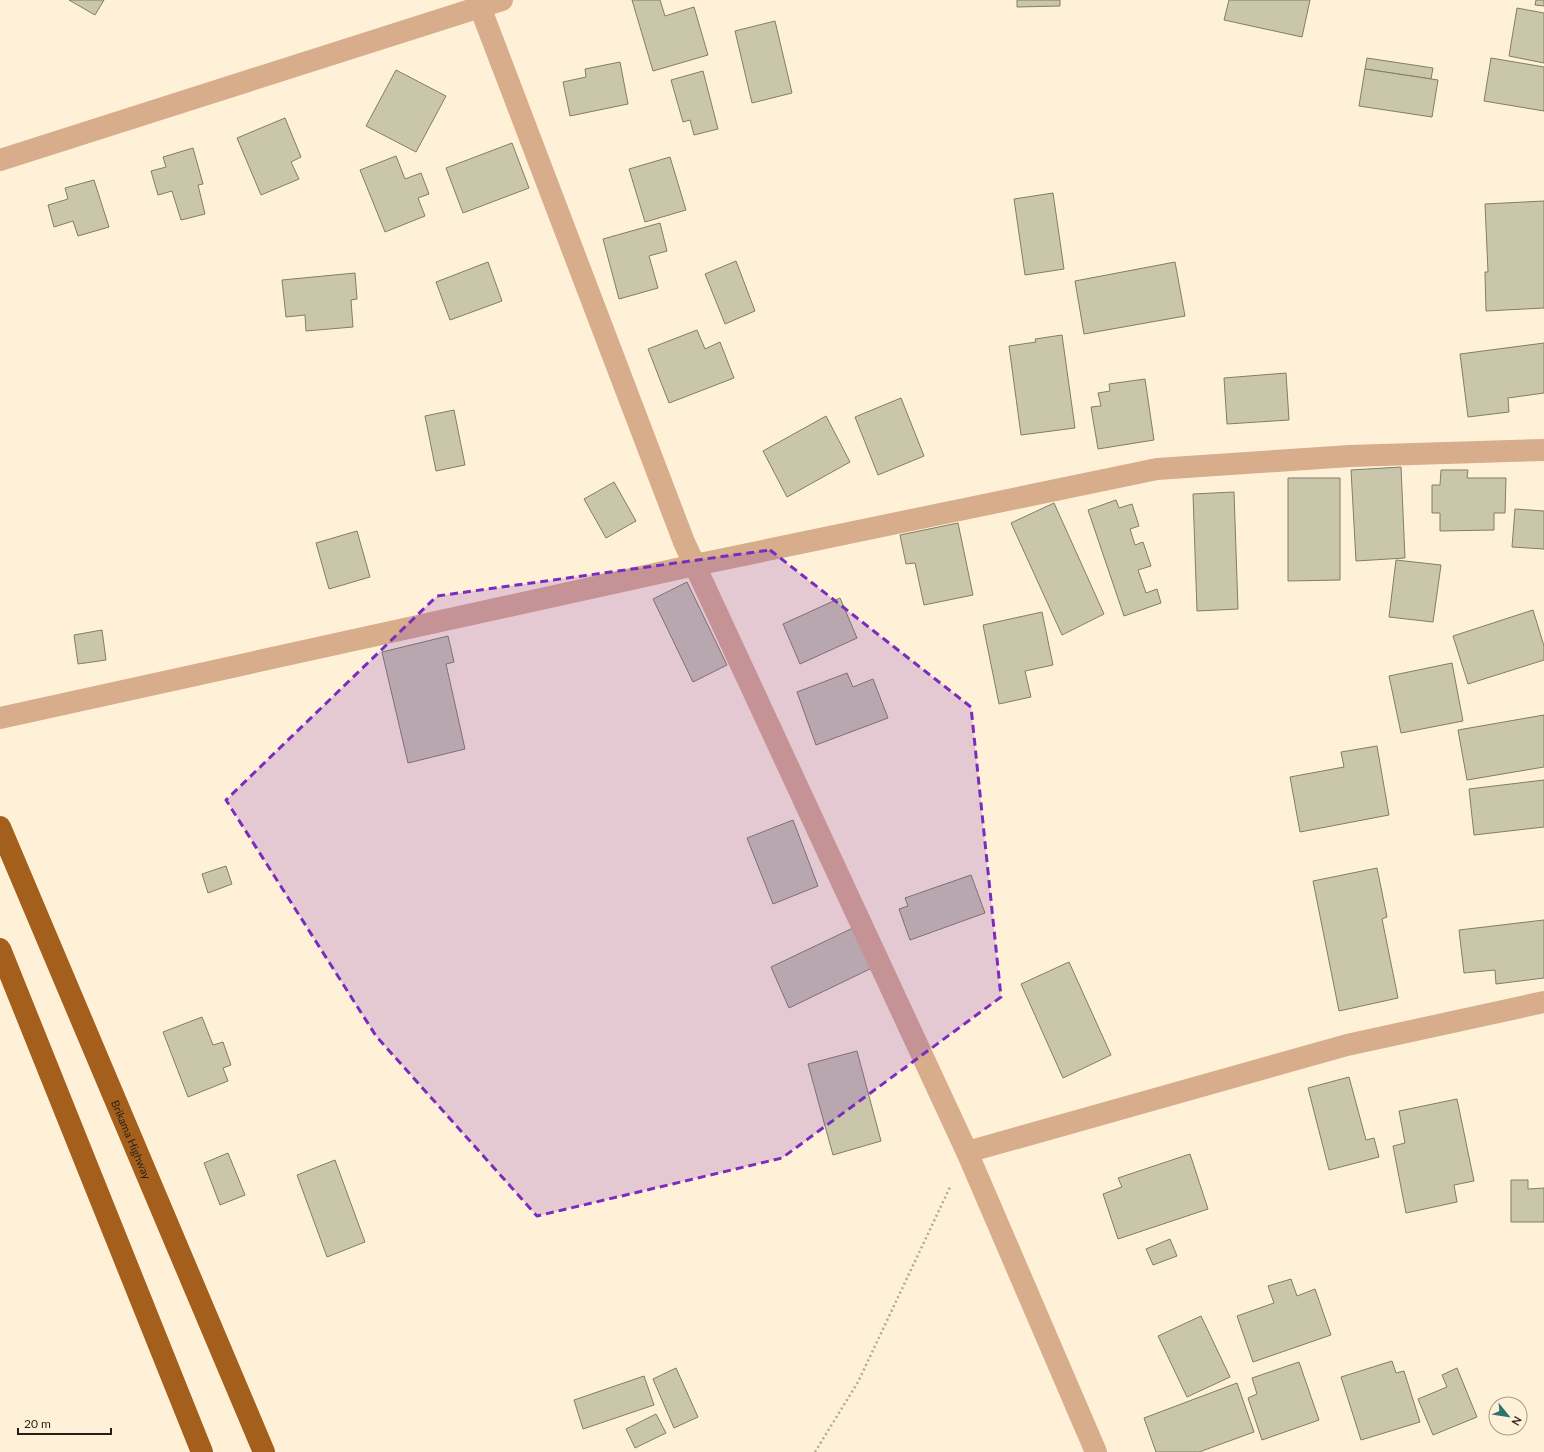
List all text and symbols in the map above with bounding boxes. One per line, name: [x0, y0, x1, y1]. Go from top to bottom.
street label: Brikama Highway: [109, 1098, 154, 1181]
north arrow: [1488, 1396, 1528, 1436]
scale bar: [18, 1410, 111, 1436]
text: N: [1509, 1414, 1525, 1428]
text: 20 m: [24, 1416, 51, 1431]

